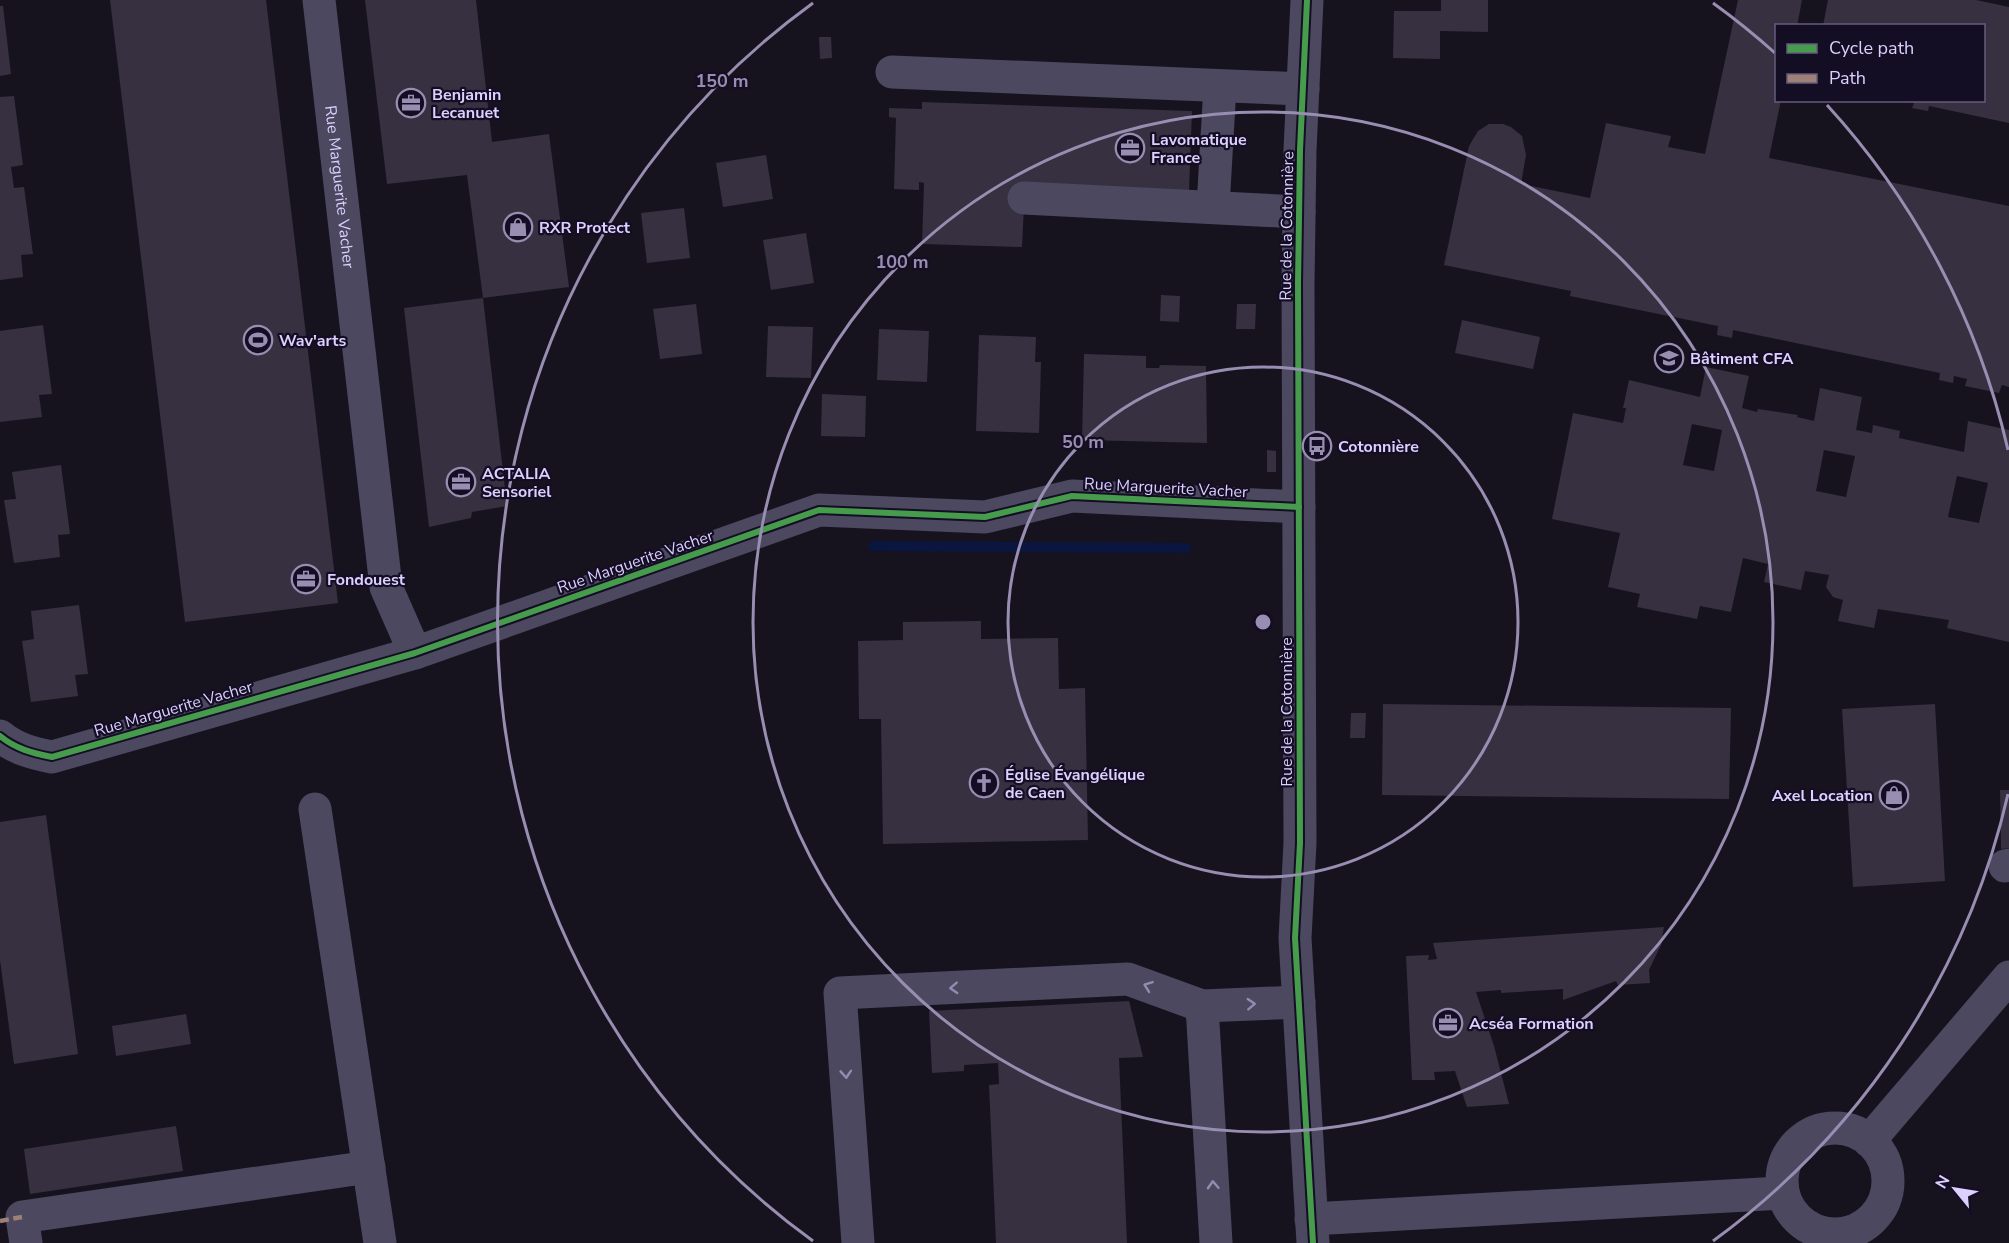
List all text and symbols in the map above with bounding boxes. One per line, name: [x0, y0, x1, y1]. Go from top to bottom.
legend: [1775, 24, 1985, 102]
text: Cycle path: [1829, 36, 1914, 60]
text: Path: [1829, 66, 1866, 90]
text: 150 m: [695, 69, 749, 93]
place label: Benjamin Lecanuet: [432, 84, 501, 124]
office icon: Benjamin Lecanuet: [395, 87, 427, 119]
street label: Rue Marguerite Vacher: [319, 104, 360, 270]
place label: Lavomatique France: [1151, 129, 1247, 169]
office icon: Lavomatique France: [1114, 132, 1146, 164]
street label: Rue de la Cotonnière: [1275, 151, 1299, 301]
shop icon: RXR Protect: [502, 211, 534, 243]
place label: RXR Protect: [539, 217, 631, 239]
text: 100 m: [875, 250, 929, 274]
sports icon: Wav'arts: [242, 324, 274, 356]
place label: Wav'arts: [279, 330, 346, 352]
school or university icon: Bâtiment CFA: [1653, 342, 1685, 374]
place label: Bâtiment CFA: [1690, 348, 1793, 370]
text: 50 m: [1062, 430, 1104, 454]
bus stop icon: Cotonnière: [1301, 430, 1333, 462]
place label: Cotonnière: [1338, 436, 1419, 458]
place label: ACTALIA Sensoriel: [482, 463, 551, 503]
office icon: ACTALIA Sensoriel: [445, 466, 477, 498]
street label: Rue Marguerite Vacher: [1084, 473, 1249, 503]
street label: Rue Marguerite Vacher: [554, 525, 717, 599]
office icon: Fondouest: [290, 563, 322, 595]
place label: Fondouest: [327, 569, 406, 591]
centre of rings: [1253, 612, 1273, 632]
street label: Rue de la Cotonnière: [1276, 637, 1298, 787]
street label: Rue Marguerite Vacher: [91, 676, 255, 742]
place label: Église Évangélique de Caen: [1005, 764, 1145, 804]
church icon: Église Évangélique de Caen: [968, 767, 1000, 799]
shop icon: Axel Location: [1878, 779, 1910, 811]
place label: Axel Location: [1772, 785, 1873, 807]
one-way arrow: [950, 981, 959, 994]
one-way arrow: [1143, 981, 1154, 993]
one-way arrow: [1246, 998, 1255, 1011]
office icon: Acséa Formation: [1432, 1007, 1464, 1039]
place label: Acséa Formation: [1469, 1013, 1594, 1035]
one-way arrow: [839, 1070, 852, 1079]
north arrow: [1925, 1159, 1985, 1219]
text: N: [1930, 1171, 1955, 1193]
one-way arrow: [1206, 1180, 1219, 1189]

